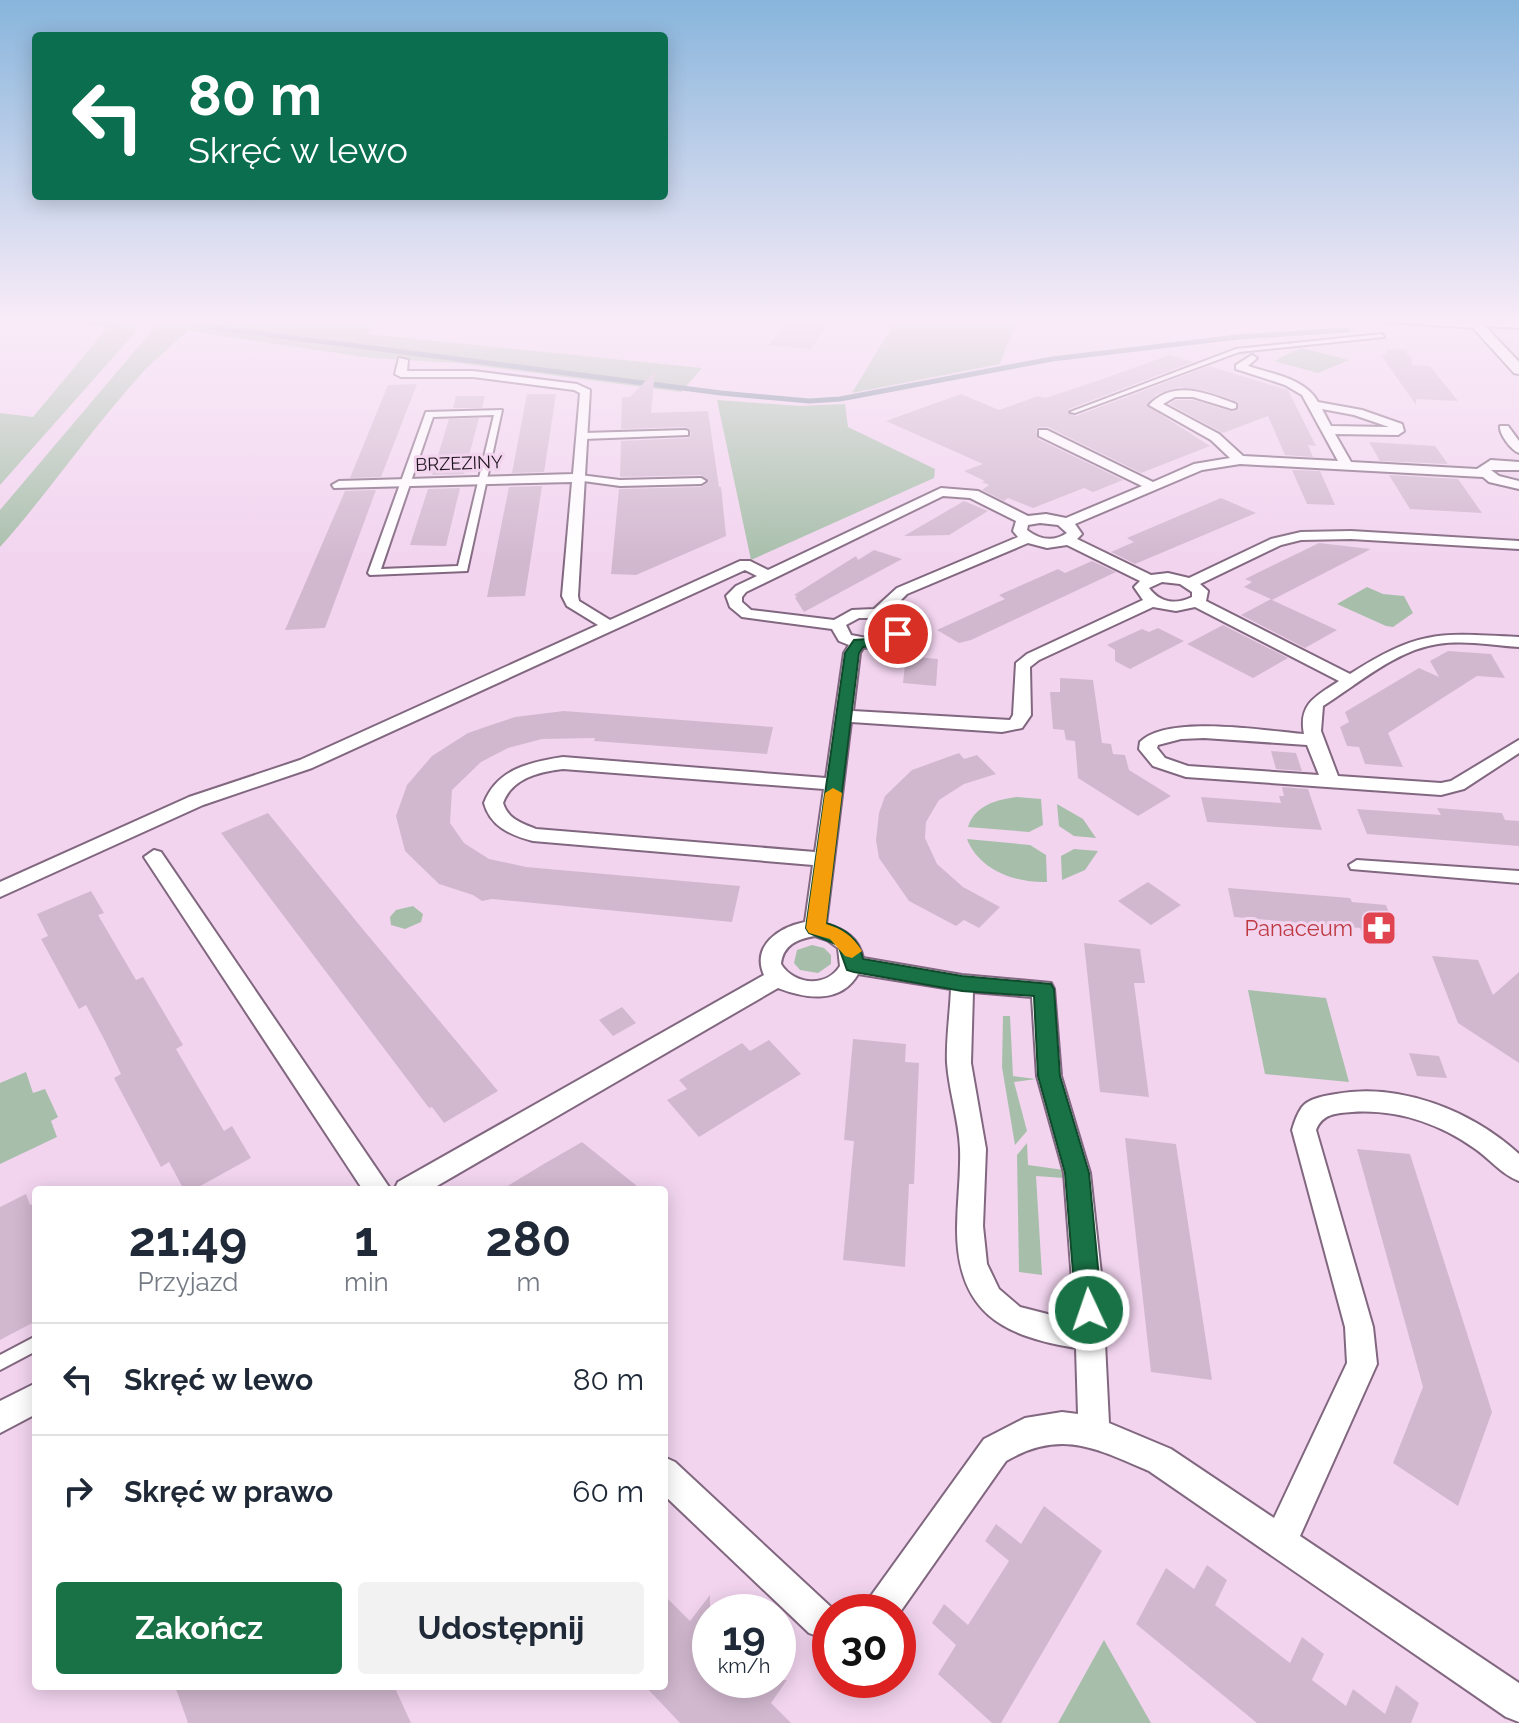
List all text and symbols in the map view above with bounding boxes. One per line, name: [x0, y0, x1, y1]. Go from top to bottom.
text: 80 m: [188, 62, 322, 128]
icon: left: [56, 64, 160, 168]
text: Skręć w lewo: [188, 129, 408, 171]
street label: BRZEZINY: [415, 451, 503, 475]
pin: [864, 600, 932, 668]
icon: arrive: [876, 612, 920, 656]
pharmacy icon: Panaceum: [1360, 909, 1398, 947]
place label: Panaceum: [1244, 915, 1353, 941]
text: 21:49: [129, 1211, 247, 1267]
text: 1: [355, 1211, 378, 1267]
text: 280: [486, 1211, 571, 1267]
text: Przyjazd: [138, 1267, 238, 1297]
text: min: [344, 1267, 389, 1297]
text: m: [516, 1267, 540, 1297]
position arrow: [1047, 1268, 1131, 1352]
icon: left: [56, 1357, 100, 1401]
text: Skręć w lewo: [124, 1362, 313, 1397]
text: 80 m: [573, 1362, 644, 1397]
icon: right: [56, 1469, 100, 1513]
text: Skręć w prawo: [124, 1474, 333, 1509]
text: 60 m: [572, 1474, 644, 1509]
button: Zakończ: [56, 1582, 342, 1674]
button: Udostępnij: [358, 1582, 644, 1674]
speed limit sign: 30: [812, 1594, 916, 1698]
text: 19: [722, 1612, 766, 1659]
text: km/h: [718, 1654, 770, 1678]

